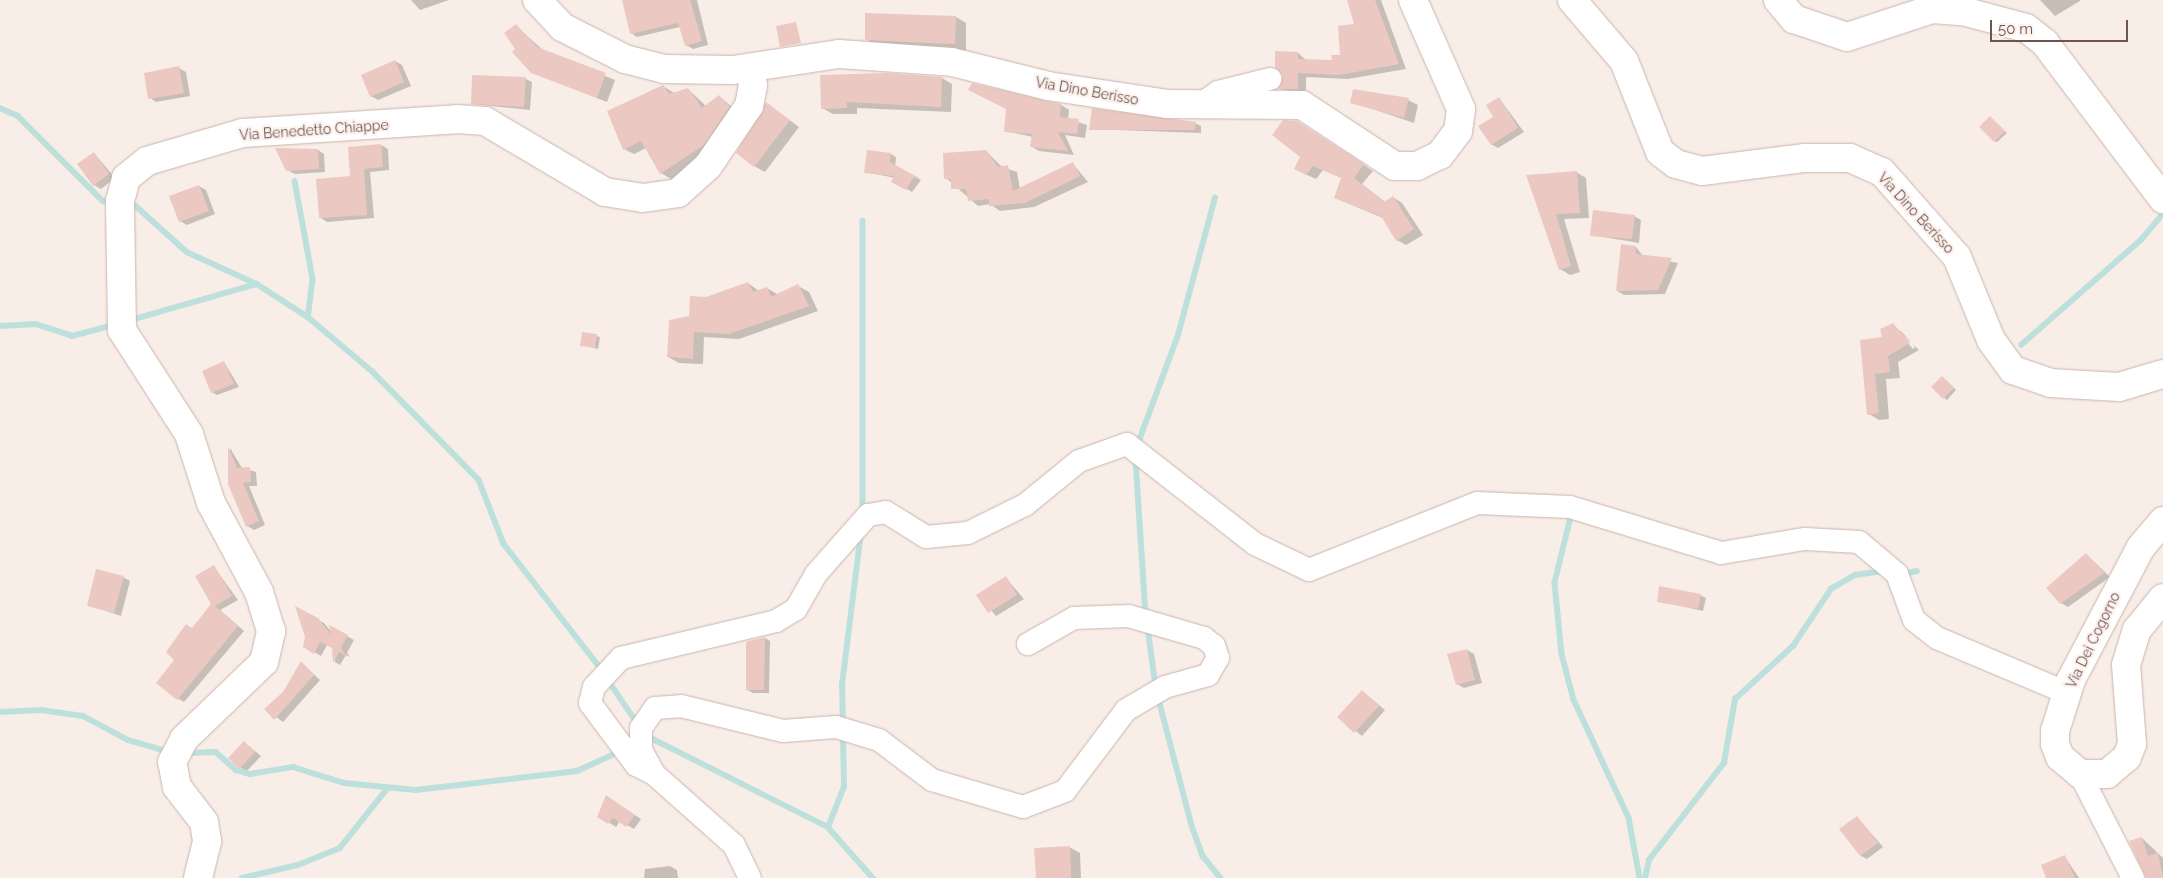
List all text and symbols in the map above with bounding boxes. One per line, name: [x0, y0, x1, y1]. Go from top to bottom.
scale bar: [1993, 10, 2130, 42]
text: 50 m: [1998, 20, 2033, 38]
street label: Via Dino Berisso: [1034, 74, 1140, 108]
street label: Via Benedetto Chiappe: [239, 116, 389, 144]
street label: Via Dino Berisso: [1874, 169, 1958, 257]
street label: Via Dei Cogorno: [2062, 589, 2124, 691]

